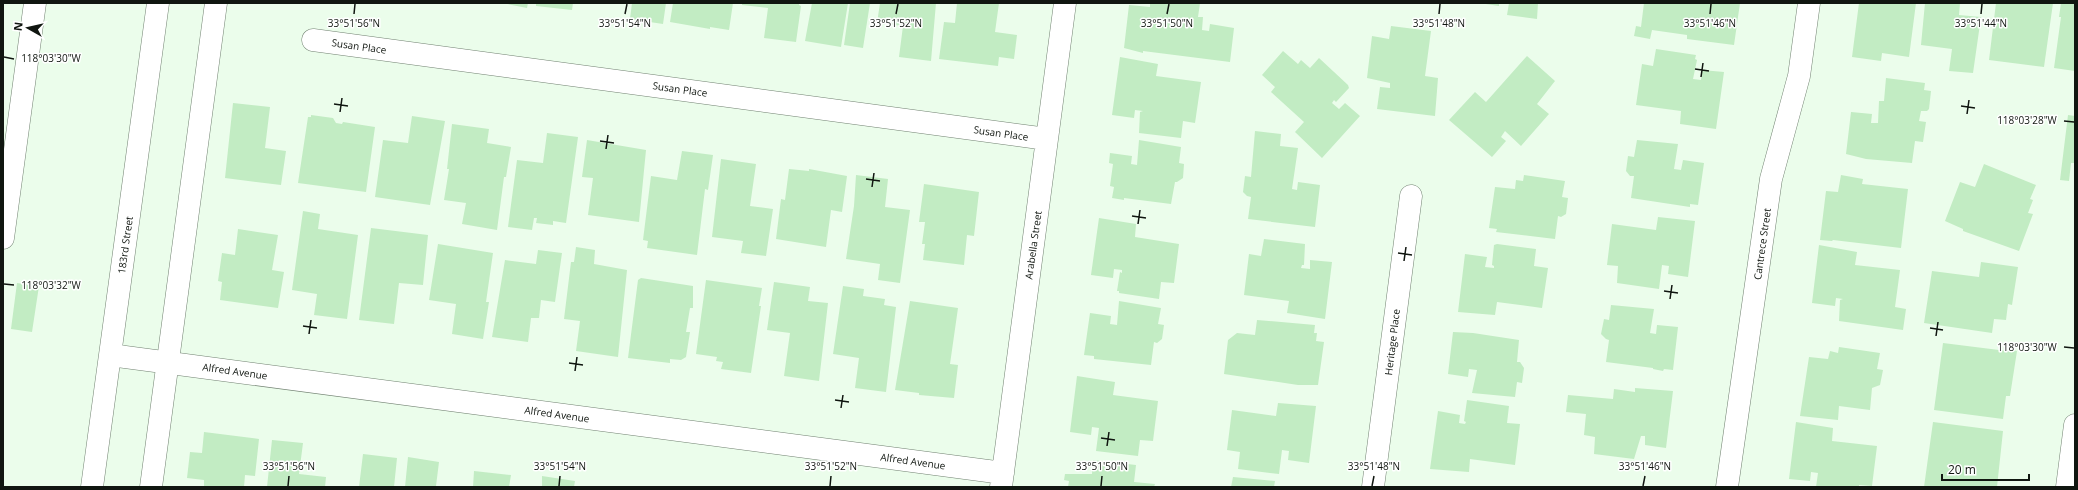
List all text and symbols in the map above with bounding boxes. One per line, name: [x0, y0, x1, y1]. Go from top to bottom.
north arrow: [8, 8, 48, 48]
text: 33°51'56"N: [328, 16, 380, 30]
text: 33°51'54"N: [599, 16, 651, 30]
text: 33°51'52"N: [870, 16, 922, 30]
text: 33°51'50"N: [1141, 16, 1193, 30]
text: 33°51'48"N: [1413, 16, 1465, 30]
text: 33°51'46"N: [1684, 16, 1736, 30]
text: 33°51'44"N: [1955, 16, 2007, 30]
text: N: [10, 21, 26, 32]
street label: Susan Place: [331, 35, 388, 57]
text: 118°03'30"W: [21, 51, 82, 65]
street label: Susan Place: [652, 78, 709, 100]
text: 118°03'28"W: [1997, 113, 2058, 127]
street label: Susan Place: [973, 122, 1030, 144]
street label: Cantrece Street: [1750, 207, 1774, 281]
street label: Arabella Street: [1021, 210, 1045, 280]
street label: 183rd Street: [114, 215, 136, 275]
text: 118°03'32"W: [21, 278, 82, 292]
street label: Heritage Place: [1381, 308, 1403, 376]
text: 118°03'30"W: [1997, 340, 2058, 354]
street label: Alfred Avenue: [202, 360, 269, 383]
street label: Alfred Avenue: [524, 403, 591, 426]
street label: Alfred Avenue: [880, 450, 947, 473]
scale bar: [1942, 456, 2029, 482]
text: 33°51'56"N: [263, 459, 315, 473]
text: 33°51'54"N: [534, 459, 586, 473]
text: 33°51'52"N: [805, 459, 857, 473]
text: 33°51'50"N: [1076, 459, 1128, 473]
text: 33°51'48"N: [1348, 459, 1400, 473]
text: 33°51'46"N: [1619, 459, 1671, 473]
text: 20 m: [1948, 461, 1976, 478]

